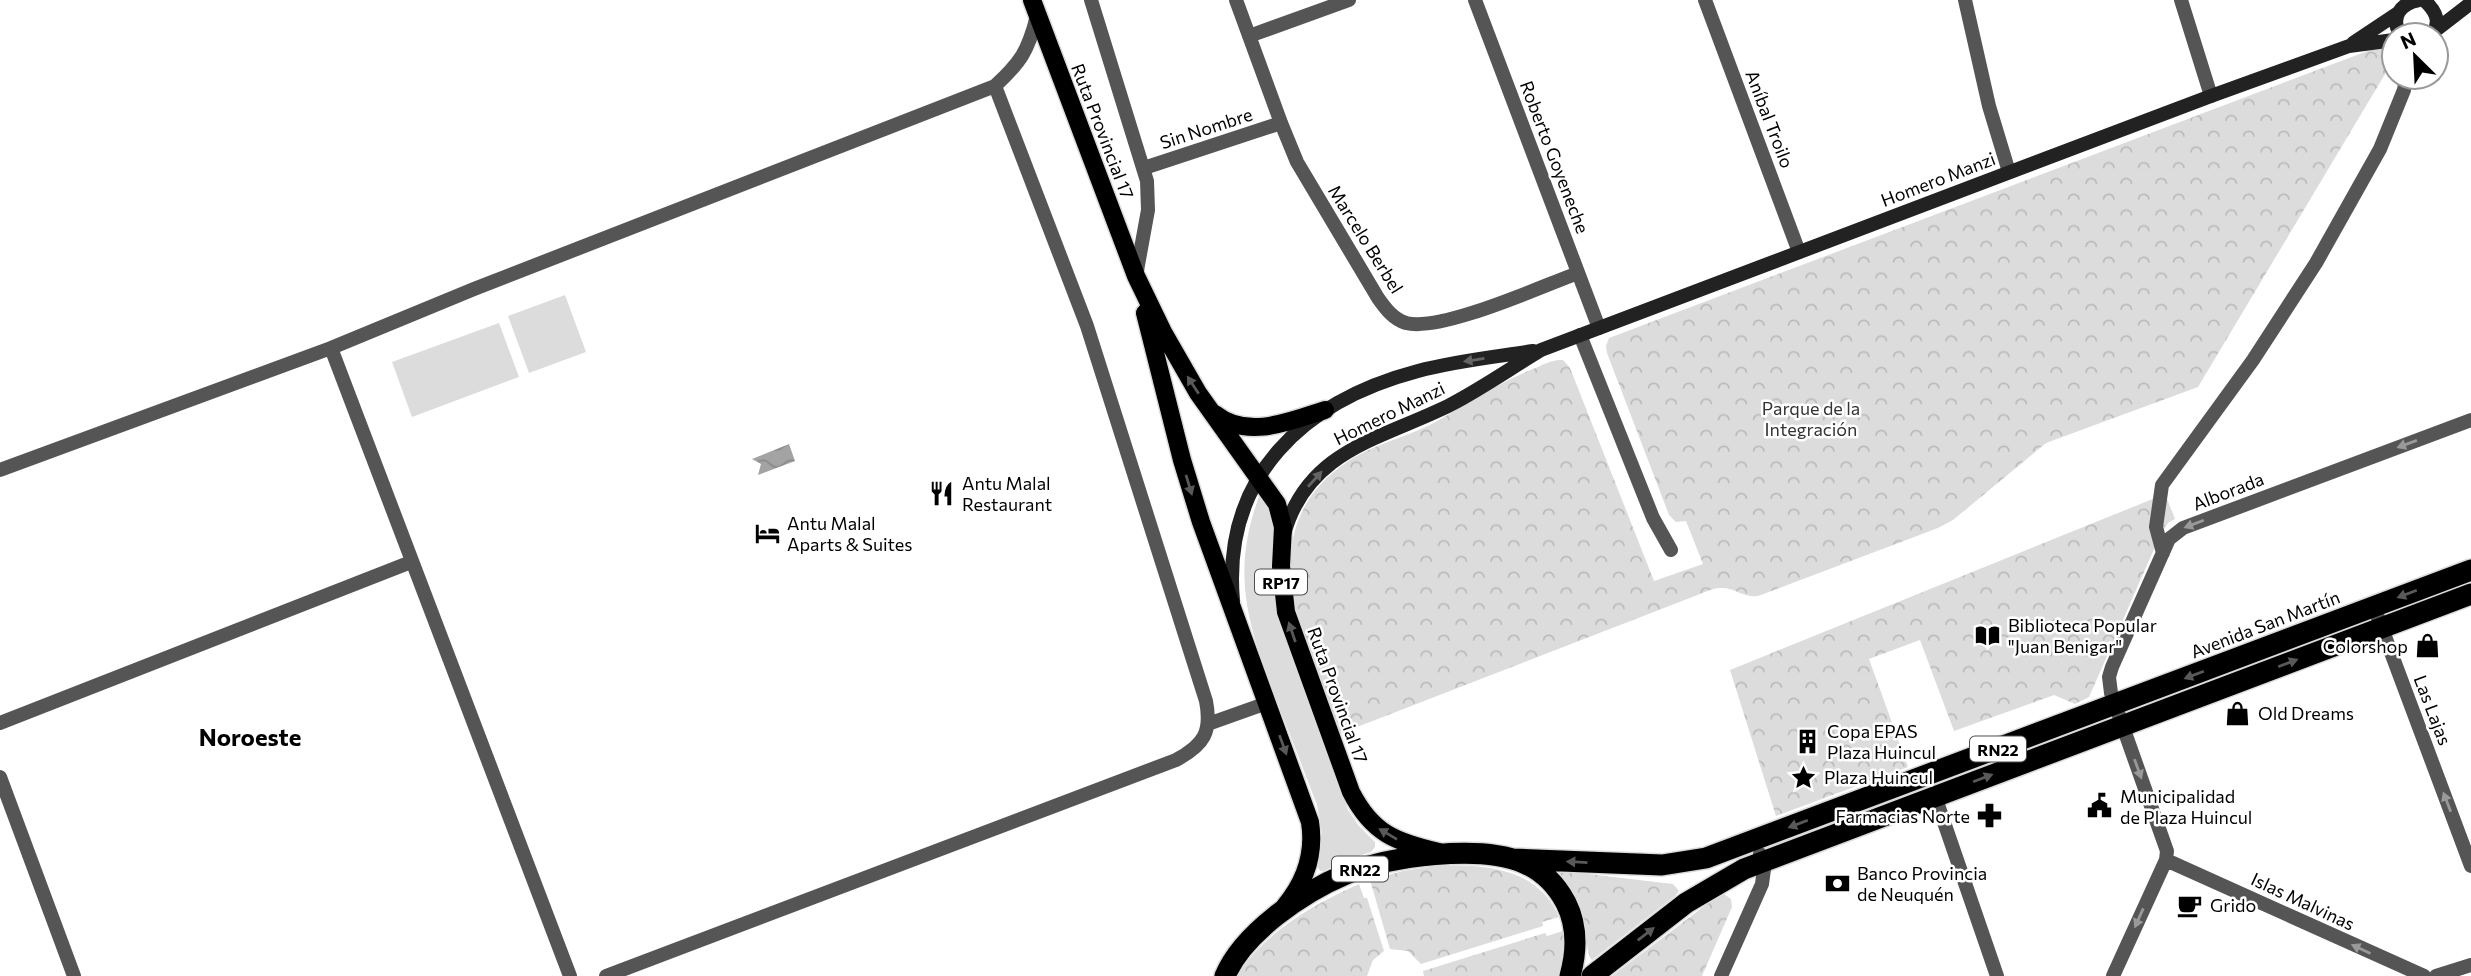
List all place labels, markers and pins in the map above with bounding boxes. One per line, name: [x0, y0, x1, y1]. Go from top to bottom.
place label: Antu Malal Restaurant: [962, 472, 1052, 515]
restaurant icon: Antu Malal Restaurant: [928, 479, 956, 507]
place label: Antu Malal Aparts & Suites: [787, 512, 913, 555]
hotel icon: Antu Malal Aparts & Suites: [753, 519, 781, 547]
place label: Biblioteca Popular "Juan Benigar": [2008, 614, 2157, 657]
library icon: Biblioteca Popular "Juan Benigar": [1974, 621, 2002, 649]
shop icon: Colorshop: [2414, 632, 2442, 660]
place label: Colorshop: [2323, 635, 2408, 657]
shop icon: Old Dreams: [2224, 699, 2252, 727]
place label: Old Dreams: [2258, 702, 2354, 724]
place label: Copa EPAS Plaza Huincul: [1827, 720, 1936, 763]
building icon: Copa EPAS Plaza Huincul: [1793, 727, 1821, 755]
place icon: Plaza Huincul: [1790, 763, 1818, 791]
place label: Plaza Huincul: [1824, 766, 1933, 788]
place label: Municipalidad de Plaza Huincul: [2120, 785, 2252, 828]
public building icon: Municipalidad de Plaza Huincul: [2086, 792, 2114, 820]
pharmacy icon: Farmacias Norte: [1976, 802, 2004, 830]
place label: Farmacias Norte: [1835, 805, 1970, 827]
place label: Banco Provincia de Neuquén: [1857, 862, 1987, 905]
bank icon: Banco Provincia de Neuquén: [1823, 869, 1851, 897]
cafe icon: Grido: [2176, 891, 2204, 919]
place label: Grido: [2210, 894, 2256, 916]

